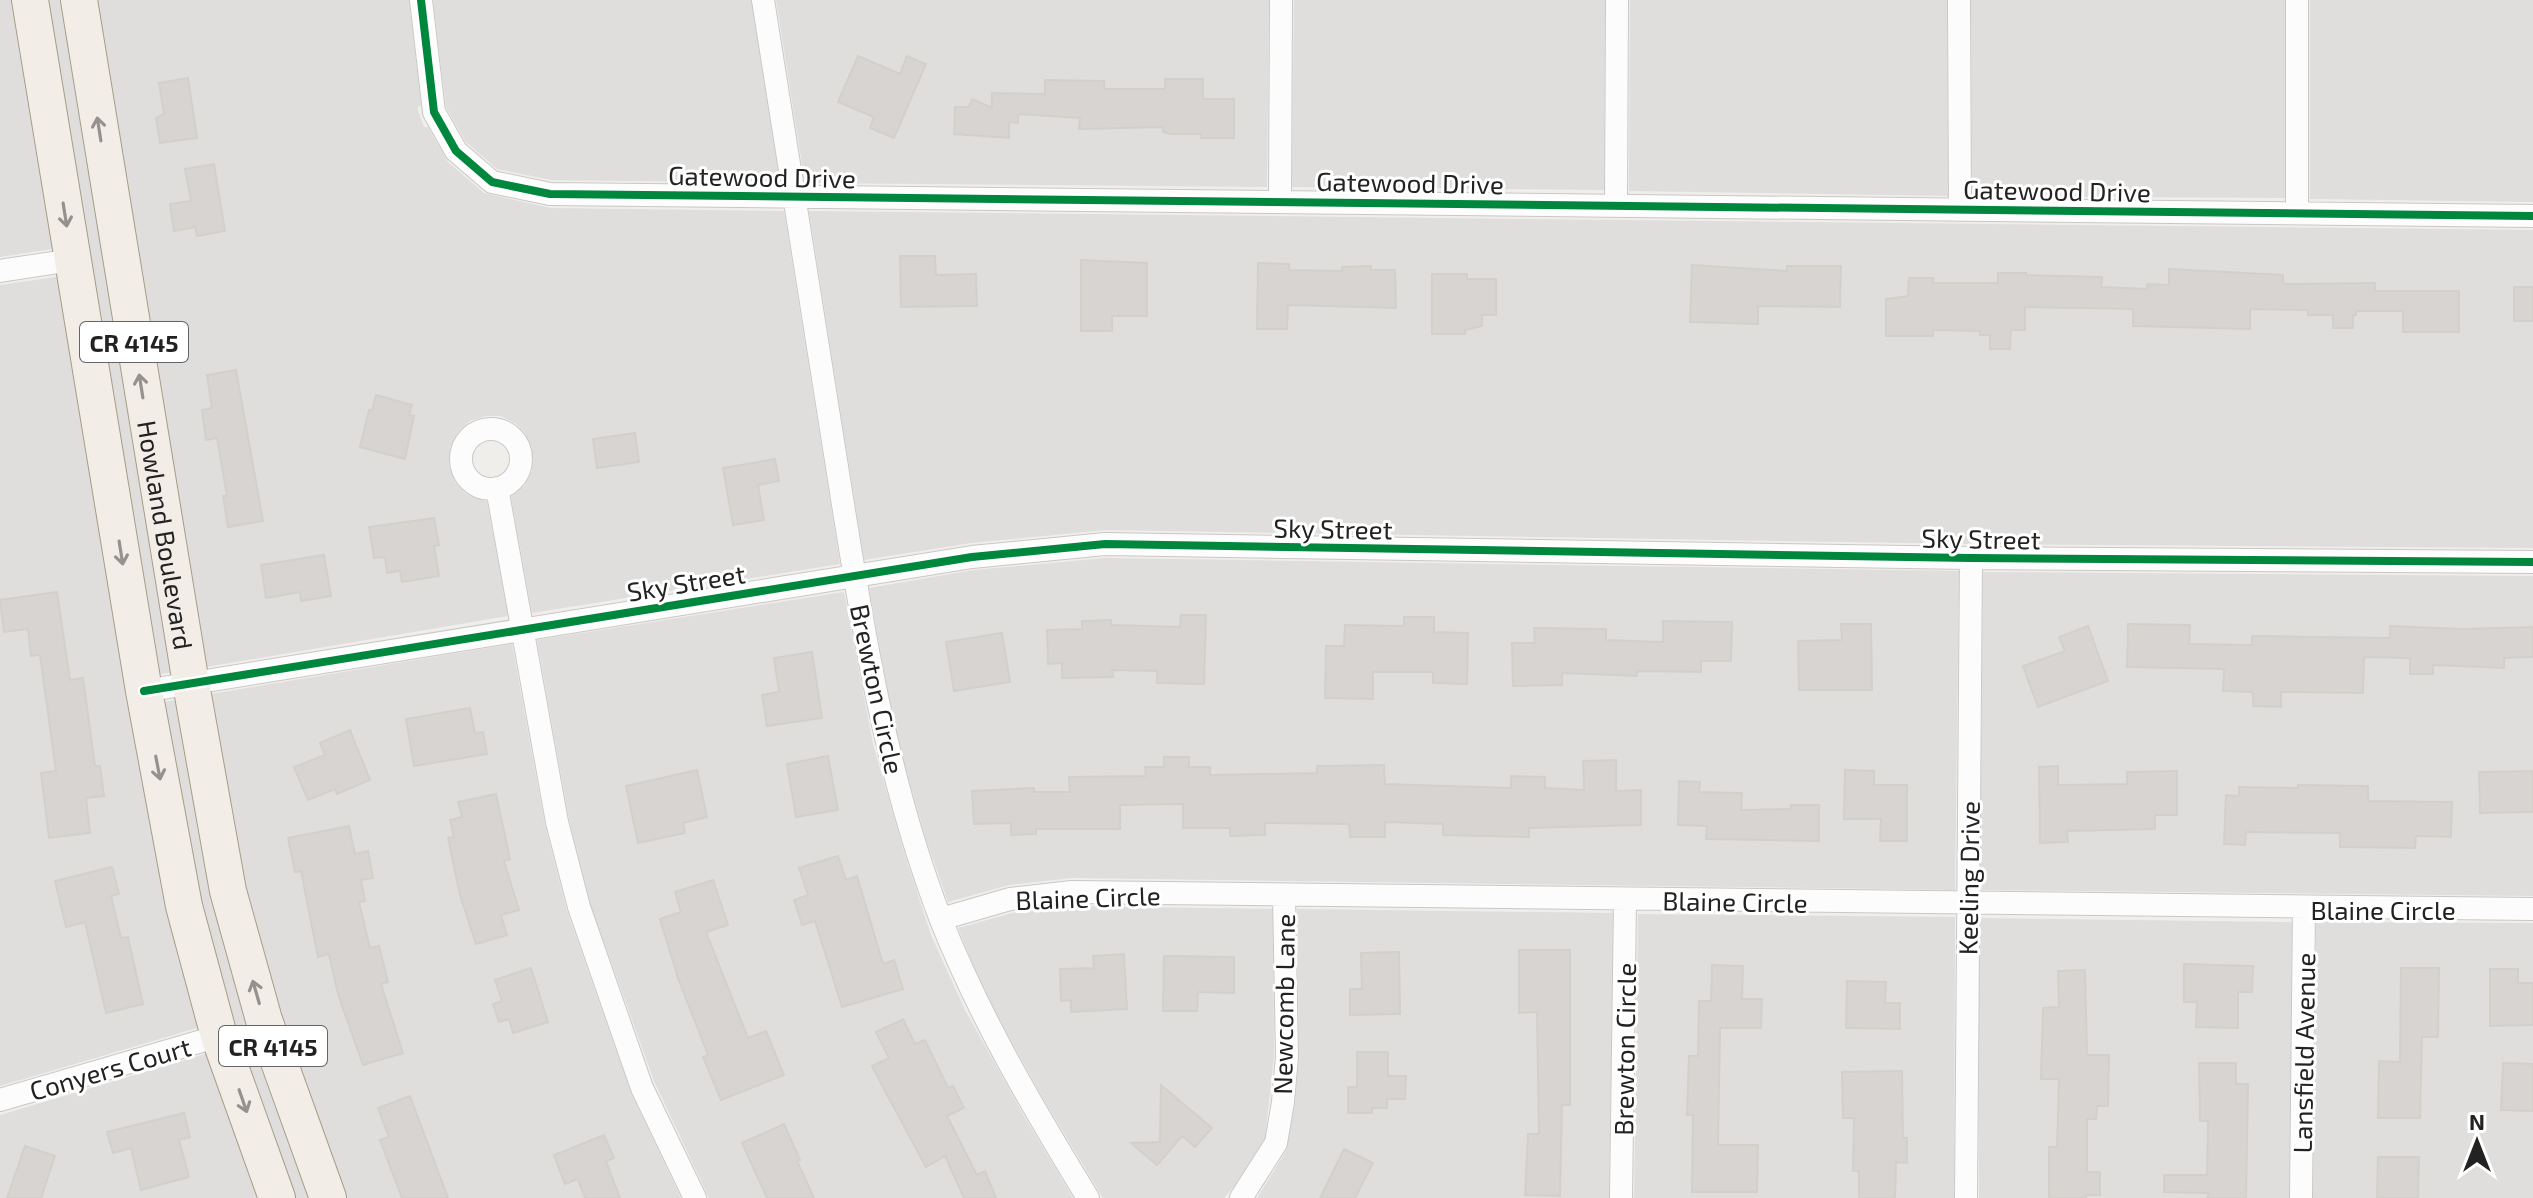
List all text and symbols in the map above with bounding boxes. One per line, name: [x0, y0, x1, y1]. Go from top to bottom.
one-way arrow: [91, 117, 106, 142]
street label: Gatewood Drive: [668, 159, 856, 193]
street label: Gatewood Drive: [1316, 165, 1504, 199]
street label: Gatewood Drive: [1963, 173, 2151, 207]
one-way arrow: [58, 202, 73, 227]
road number: CR 4145: [80, 322, 188, 362]
one-way arrow: [133, 374, 148, 399]
street label: Howland Boulevard: [133, 418, 201, 652]
street label: Sky Street: [1273, 511, 1393, 545]
street label: Sky Street: [1921, 521, 2041, 555]
one-way arrow: [114, 540, 129, 565]
street label: Sky Street: [625, 557, 747, 607]
street label: Brewton Circle: [845, 601, 911, 777]
one-way arrow: [152, 755, 167, 780]
street label: Keeling Drive: [1951, 801, 1985, 955]
street label: Blaine Circle: [1015, 879, 1161, 915]
street label: Blaine Circle: [1662, 884, 1808, 918]
street label: Blaine Circle: [2310, 894, 2456, 925]
street label: Newcomb Lane: [1266, 913, 1300, 1095]
street label: Lansfield Avenue: [2286, 952, 2320, 1154]
street label: Brewton Circle: [1607, 962, 1641, 1136]
one-way arrow: [248, 980, 263, 1006]
road number: CR 4145: [219, 1026, 327, 1066]
street label: Conyers Court: [26, 1030, 194, 1106]
one-way arrow: [236, 1088, 251, 1113]
north arrow: [2437, 1102, 2517, 1182]
text: N: [2469, 1108, 2485, 1134]

